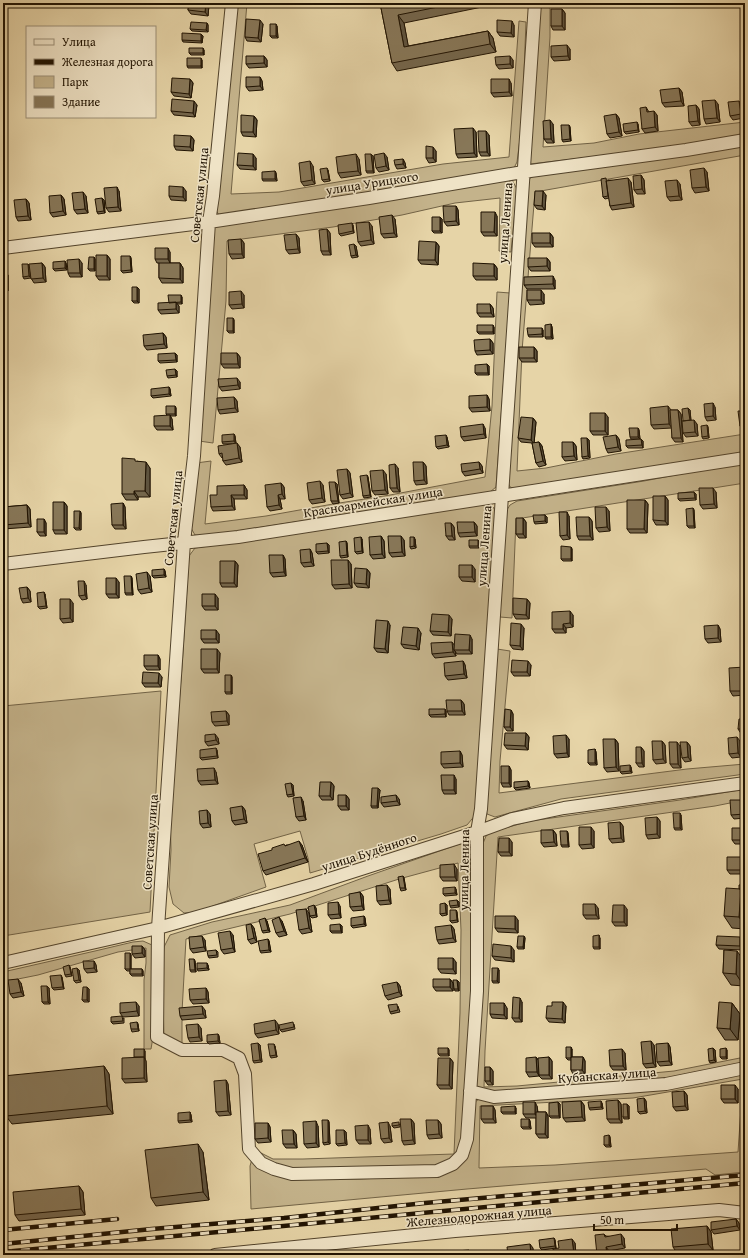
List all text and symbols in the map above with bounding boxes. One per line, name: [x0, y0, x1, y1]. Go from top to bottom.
legend: [26, 26, 156, 118]
text: Улица: [62, 33, 96, 50]
text: Железная дорога: [61, 53, 153, 70]
text: Парк: [62, 73, 89, 90]
text: Здание: [62, 93, 101, 110]
street label: Советская улица: [185, 146, 214, 244]
street label: улица Урицкого: [323, 166, 420, 200]
street label: улица Ленина: [493, 181, 517, 265]
street label: Советская улица: [159, 469, 188, 567]
street label: Красноармейская улица: [302, 481, 445, 522]
street label: улица Ленина: [472, 504, 496, 588]
street label: Советская улица: [137, 793, 163, 890]
street label: улица Будённого: [318, 828, 419, 877]
street label: улица Ленина: [454, 828, 474, 912]
street label: Кубанская улица: [557, 1062, 657, 1088]
street label: Железнодорожная улица: [405, 1200, 553, 1232]
scale bar: [594, 1206, 677, 1232]
text: 50 m: [600, 1211, 624, 1228]

